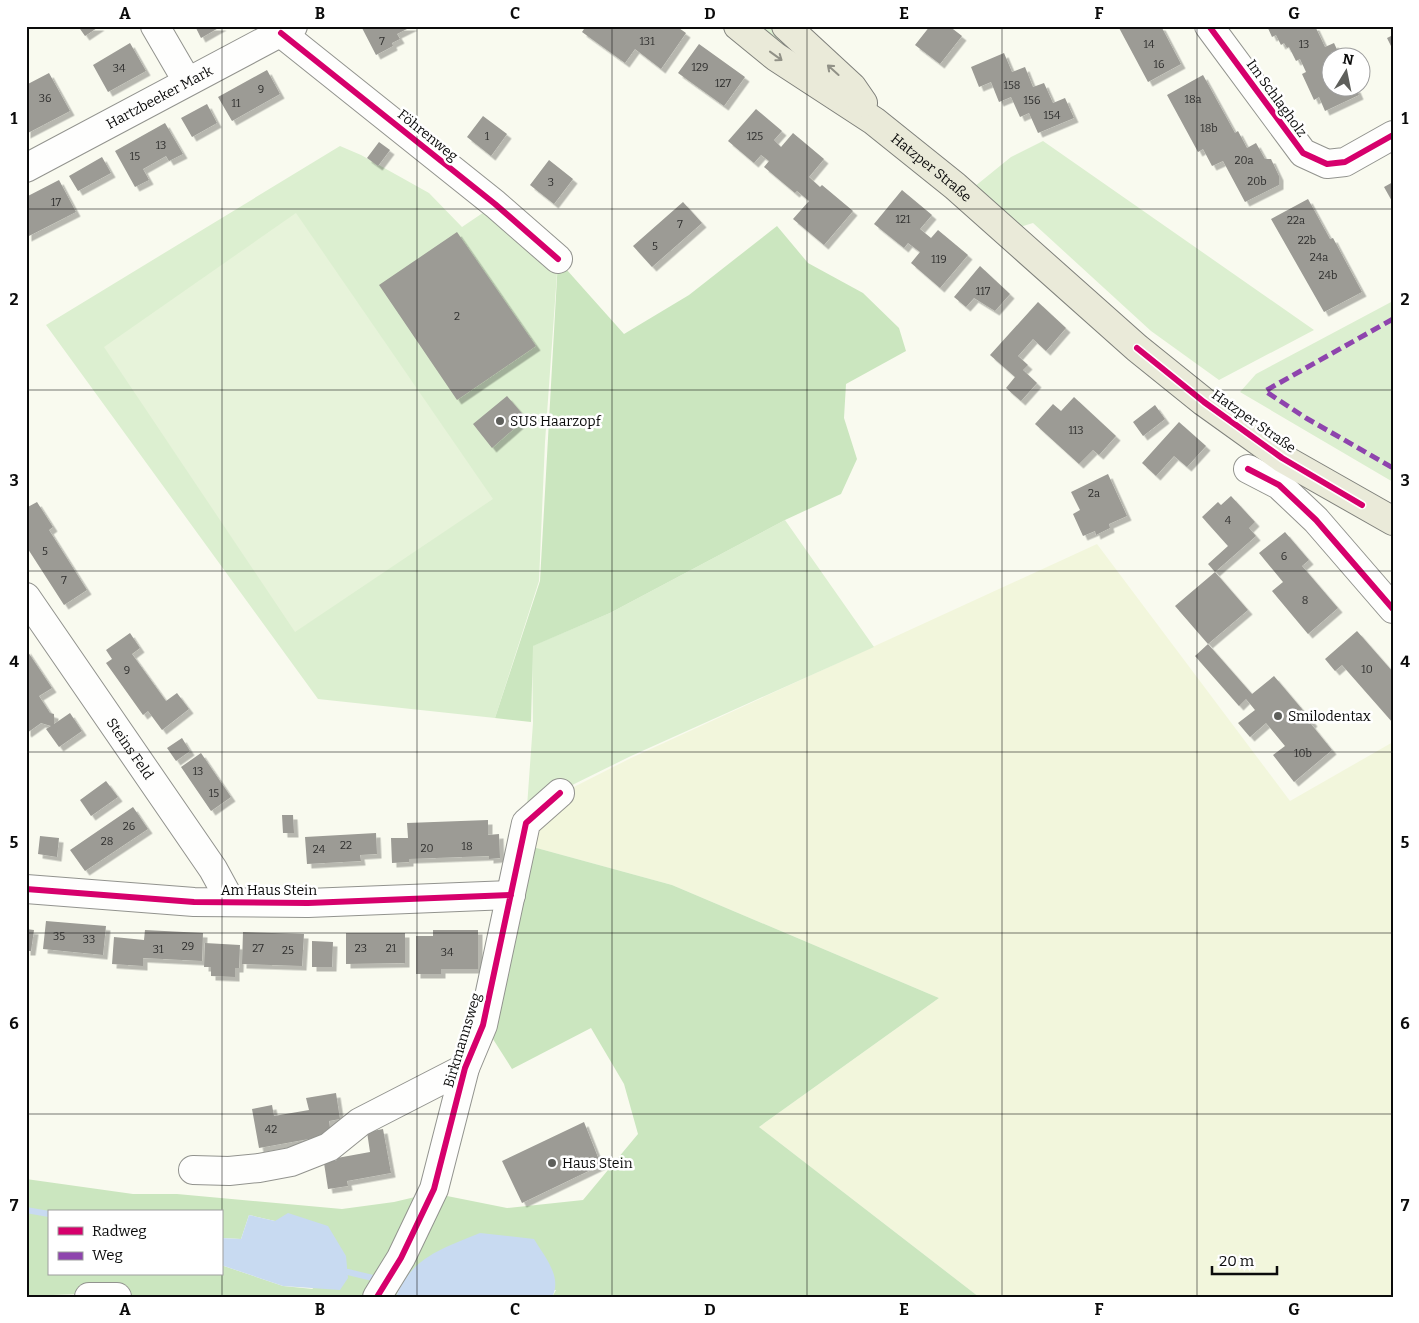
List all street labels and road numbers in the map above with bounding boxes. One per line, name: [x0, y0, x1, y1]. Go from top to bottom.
street label: Im Schlagholz: [1243, 56, 1311, 141]
street label: Hartzbeeker Mark: [103, 62, 216, 133]
street label: Föhrenweg: [394, 106, 461, 165]
street label: Hatzper Straße: [887, 130, 975, 206]
street label: Hatzper Straße: [1208, 386, 1299, 457]
street label: Steins Feld: [103, 715, 157, 783]
street label: Am Haus Stein: [221, 882, 317, 899]
street label: Birkmannsweg: [440, 991, 485, 1090]

